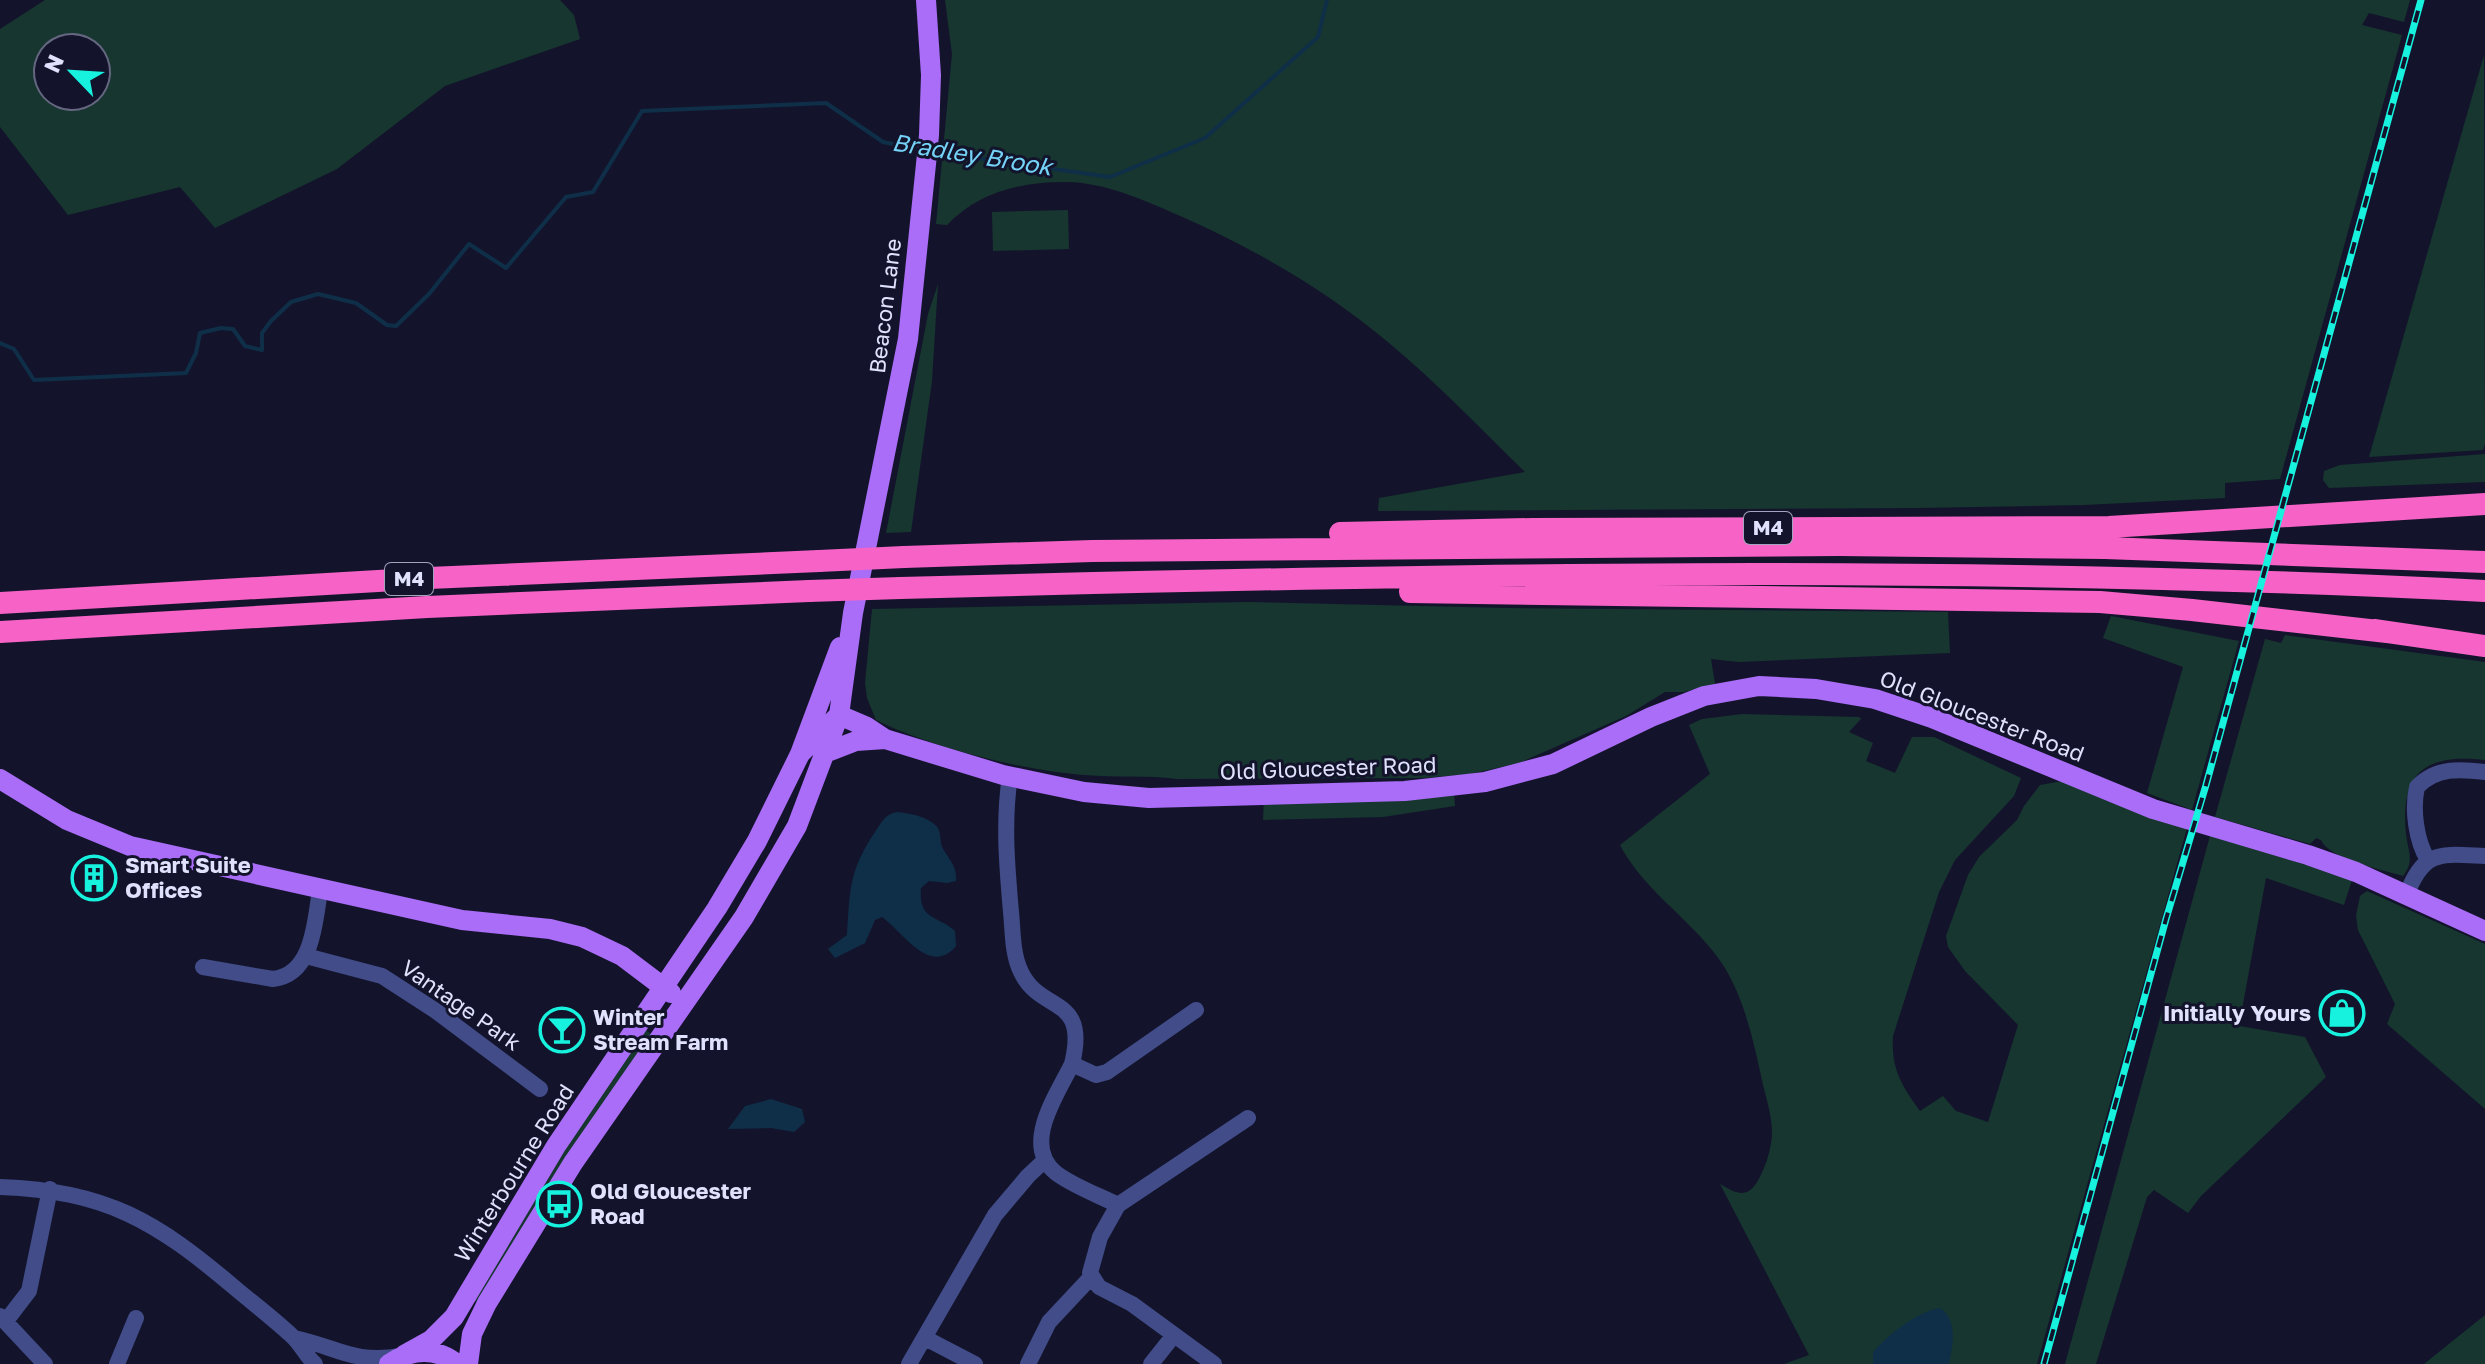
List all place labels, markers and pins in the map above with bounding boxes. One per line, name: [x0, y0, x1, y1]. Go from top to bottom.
place label: Smart Suite Offices: [125, 851, 251, 903]
building icon: Smart Suite Offices: [70, 854, 118, 902]
shop icon: Initially Yours: [2318, 989, 2366, 1037]
place label: Initially Yours: [2163, 999, 2311, 1026]
place label: Winter Stream Farm: [593, 1003, 728, 1055]
bar icon: Winter Stream Farm: [538, 1006, 586, 1054]
place label: Old Gloucester Road: [590, 1177, 752, 1229]
bus stop icon: Old Gloucester Road: [535, 1180, 583, 1228]

